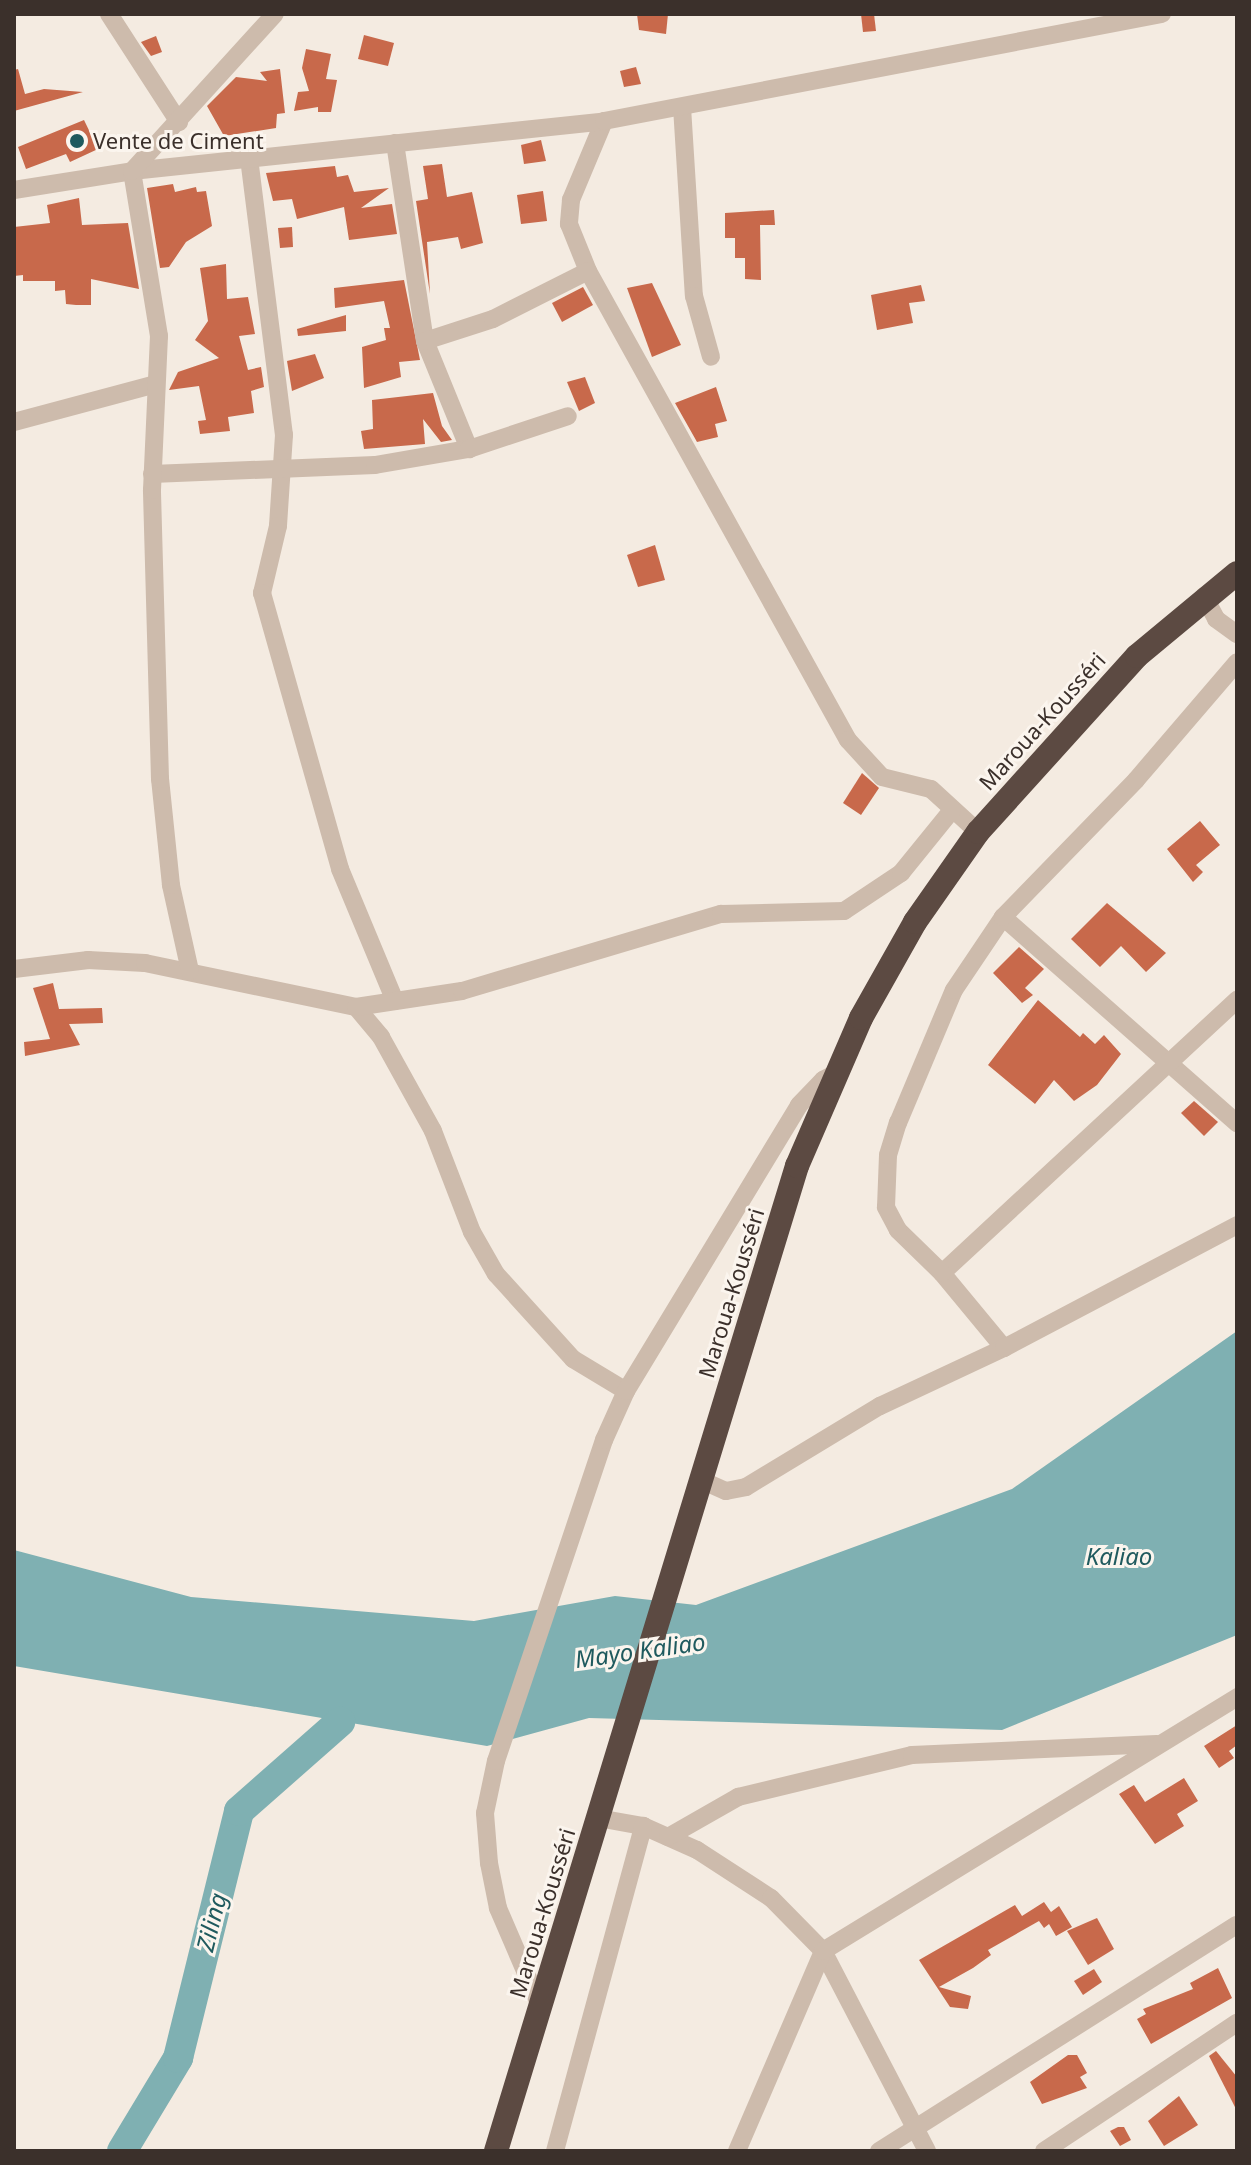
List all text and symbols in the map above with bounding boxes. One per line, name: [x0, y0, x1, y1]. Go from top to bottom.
place label: Vente de Ciment: [93, 128, 264, 154]
marker: Vente de Ciment: [68, 132, 86, 150]
street label: Maroua-Kousséri: [973, 647, 1111, 795]
street label: Maroua-Kousséri: [693, 1205, 769, 1381]
water label: Kaliao: [1086, 1542, 1152, 1570]
water label: Mayo Kaliao: [573, 1627, 707, 1673]
street label: Maroua-Kousséri: [504, 1825, 580, 2001]
water label: Ziling: [190, 1890, 232, 1954]

